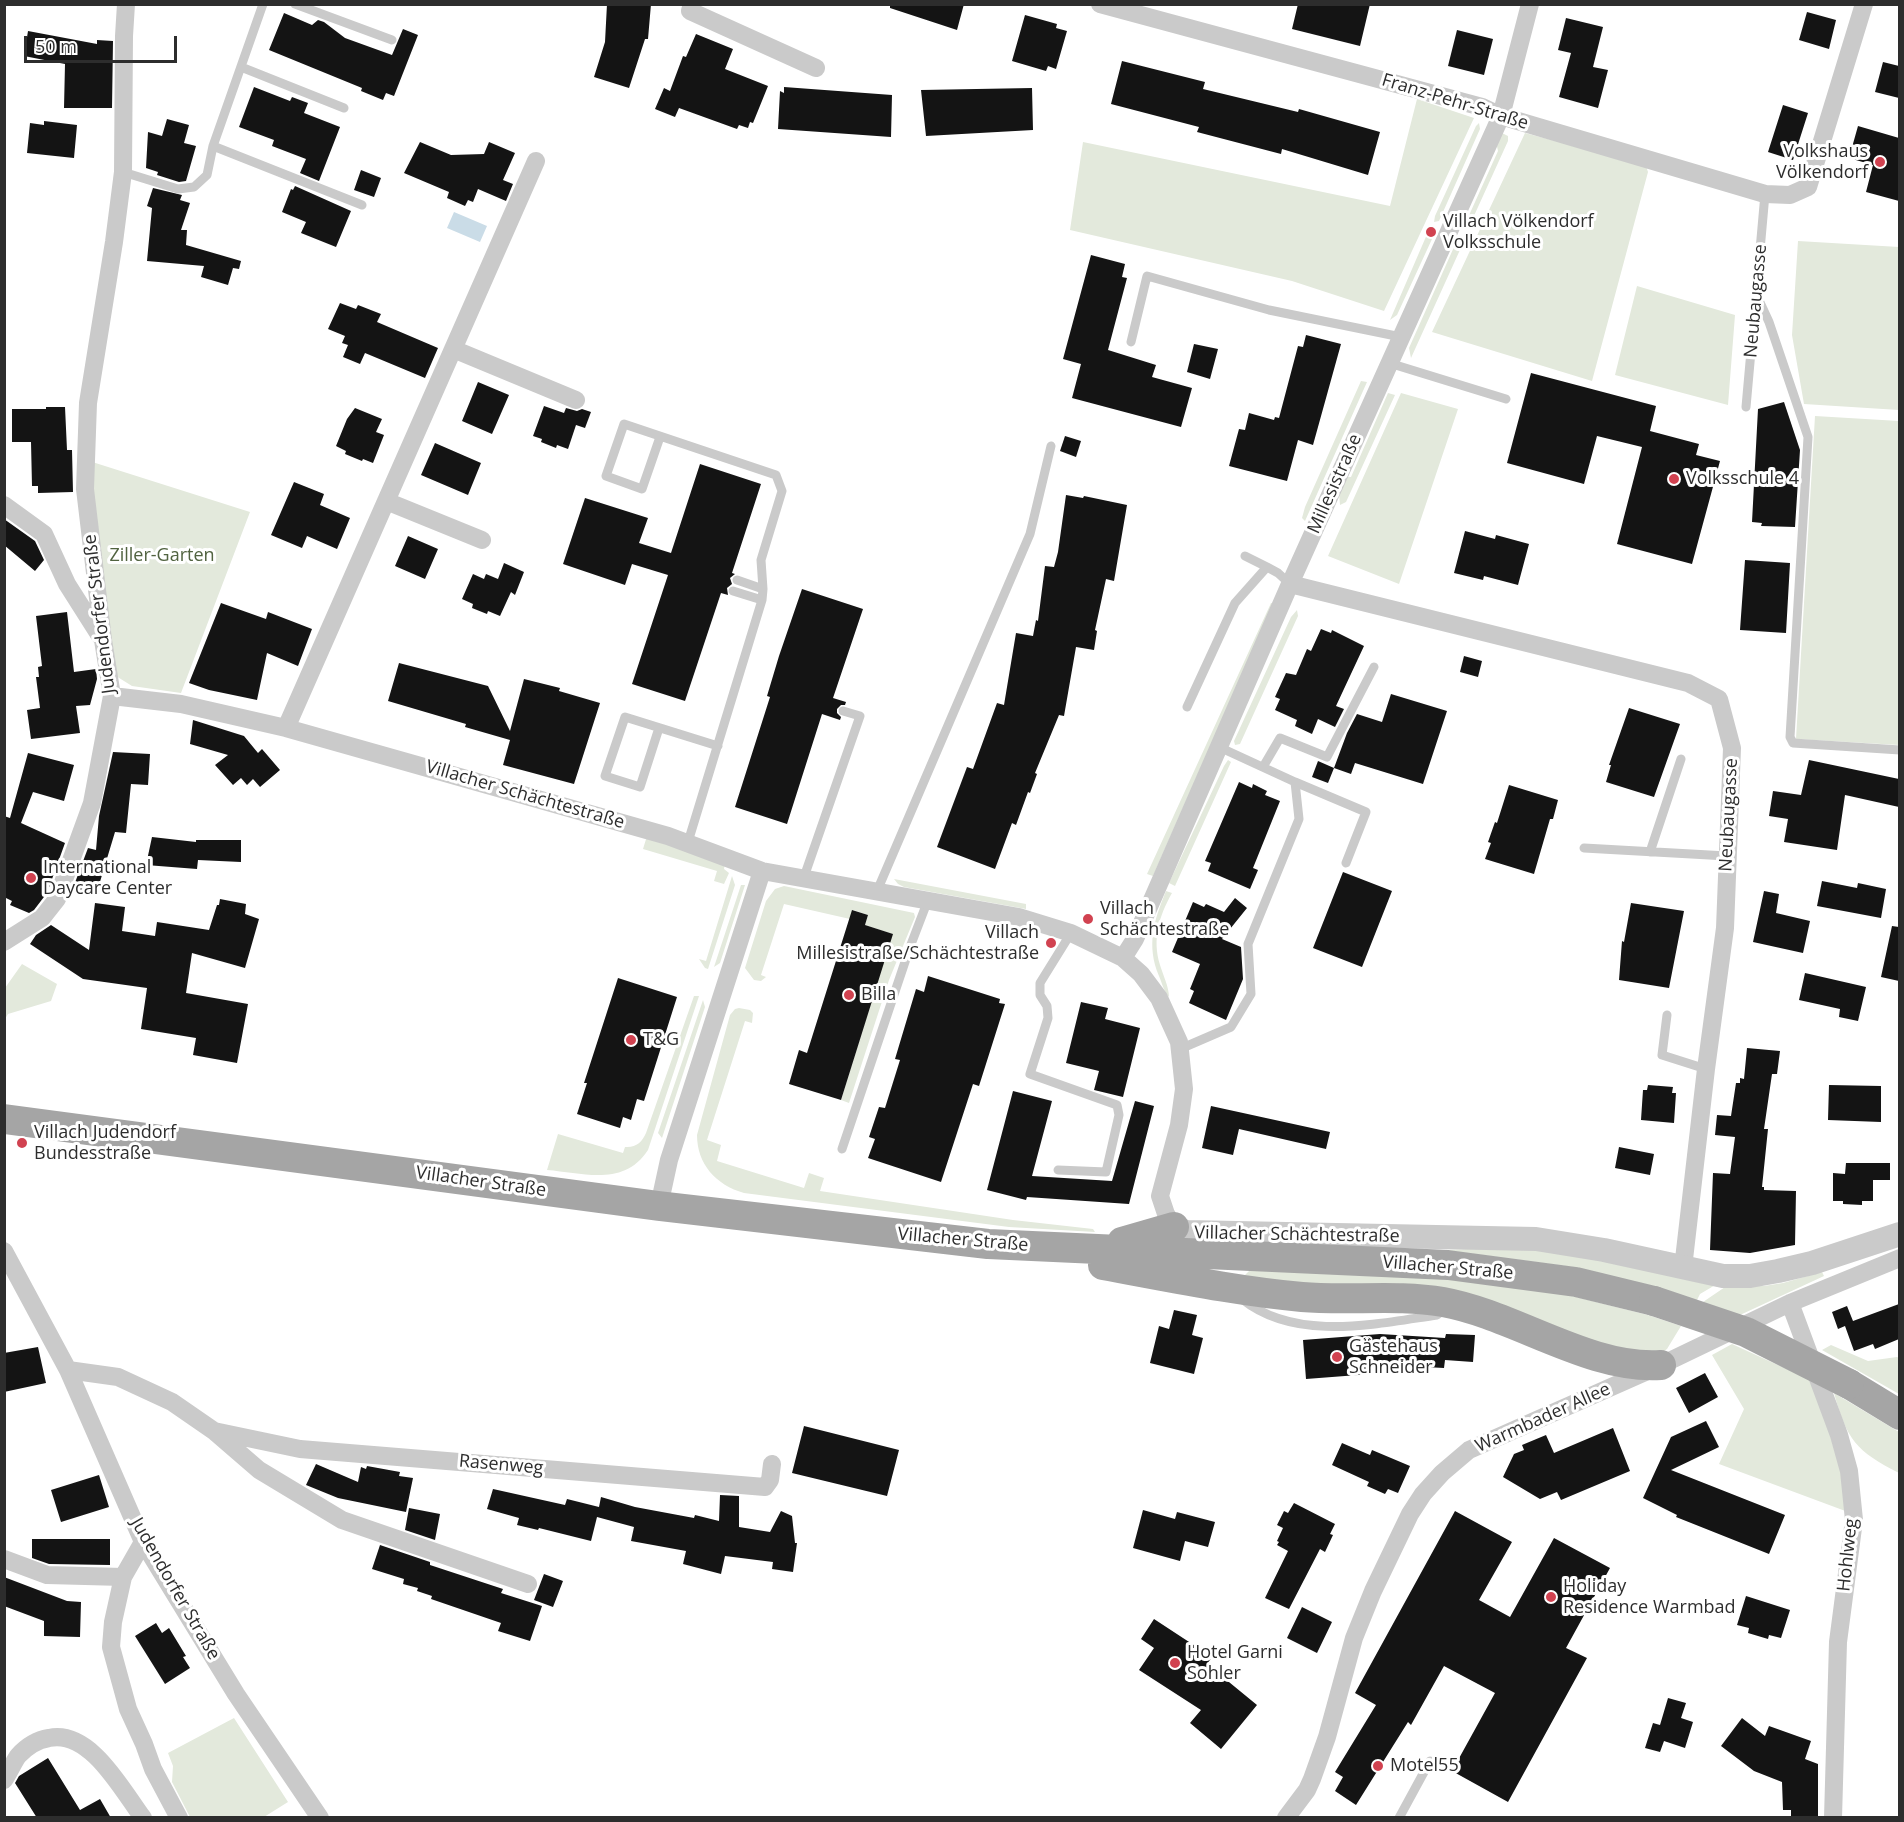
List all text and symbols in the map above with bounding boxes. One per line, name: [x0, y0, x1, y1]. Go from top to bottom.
scale bar: [27, 24, 180, 62]
text: 50 m: [35, 34, 77, 58]
street label: Franz-Pehr-Straße: [1379, 69, 1531, 135]
place label: Volkshaus Völkendorf: [1776, 141, 1868, 184]
marker: Volkshaus Völkendorf: [1873, 155, 1887, 169]
place label: Villach Völkendorf Volksschule: [1443, 211, 1594, 254]
marker: Villach Völkendorf Volksschule: [1424, 225, 1438, 239]
street label: Neubaugasse: [1740, 243, 1772, 359]
street label: Millesistraße: [1303, 431, 1367, 537]
place label: Volksschule 4: [1686, 468, 1799, 490]
marker: Volksschule 4: [1667, 472, 1681, 486]
street label: Judendorfer Straße: [80, 533, 120, 695]
park label: Ziller-Garten: [109, 545, 215, 567]
street label: Villacher Schächtestraße: [423, 756, 627, 834]
street label: Neubaugasse: [1715, 758, 1743, 872]
place label: International Daycare Center: [43, 857, 172, 900]
marker: International Daycare Center: [24, 871, 38, 885]
place label: Villach Schächtestraße: [1100, 898, 1229, 940]
marker: Villach Schächtestraße: [1081, 912, 1095, 926]
place label: Villach Millesistraße/Schächtestraße: [796, 922, 1039, 964]
marker: Villach Millesistraße/Schächtestraße: [1044, 936, 1058, 950]
place label: Billa: [861, 984, 896, 1006]
marker: Billa: [842, 988, 856, 1002]
place label: T&G: [643, 1029, 679, 1051]
marker: T&G: [624, 1033, 638, 1047]
place label: Villach Judendorf Bundesstraße: [34, 1122, 176, 1164]
marker: Villach Judendorf Bundesstraße: [15, 1136, 29, 1150]
street label: Villacher Straße: [415, 1162, 547, 1202]
street label: Villacher Schächtestraße: [1194, 1222, 1400, 1248]
street label: Villacher Straße: [897, 1224, 1029, 1256]
street label: Villacher Straße: [1382, 1252, 1514, 1284]
place label: Gästehaus Schneider: [1349, 1336, 1438, 1378]
marker: Gästehaus Schneider: [1330, 1350, 1344, 1364]
street label: Warmbader Allee: [1472, 1379, 1614, 1457]
street label: Rasenweg: [458, 1451, 544, 1479]
street label: Judendorfer Straße: [126, 1514, 224, 1664]
street label: Hohlweg: [1833, 1517, 1863, 1593]
place label: Holiday Residence Warmbad: [1563, 1576, 1736, 1618]
marker: Holiday Residence Warmbad: [1544, 1590, 1558, 1604]
place label: Hotel Garni Sohler: [1187, 1642, 1283, 1684]
marker: Hotel Garni Sohler: [1168, 1656, 1182, 1670]
place label: Motel55: [1390, 1755, 1459, 1777]
marker: Motel55: [1371, 1759, 1385, 1773]

